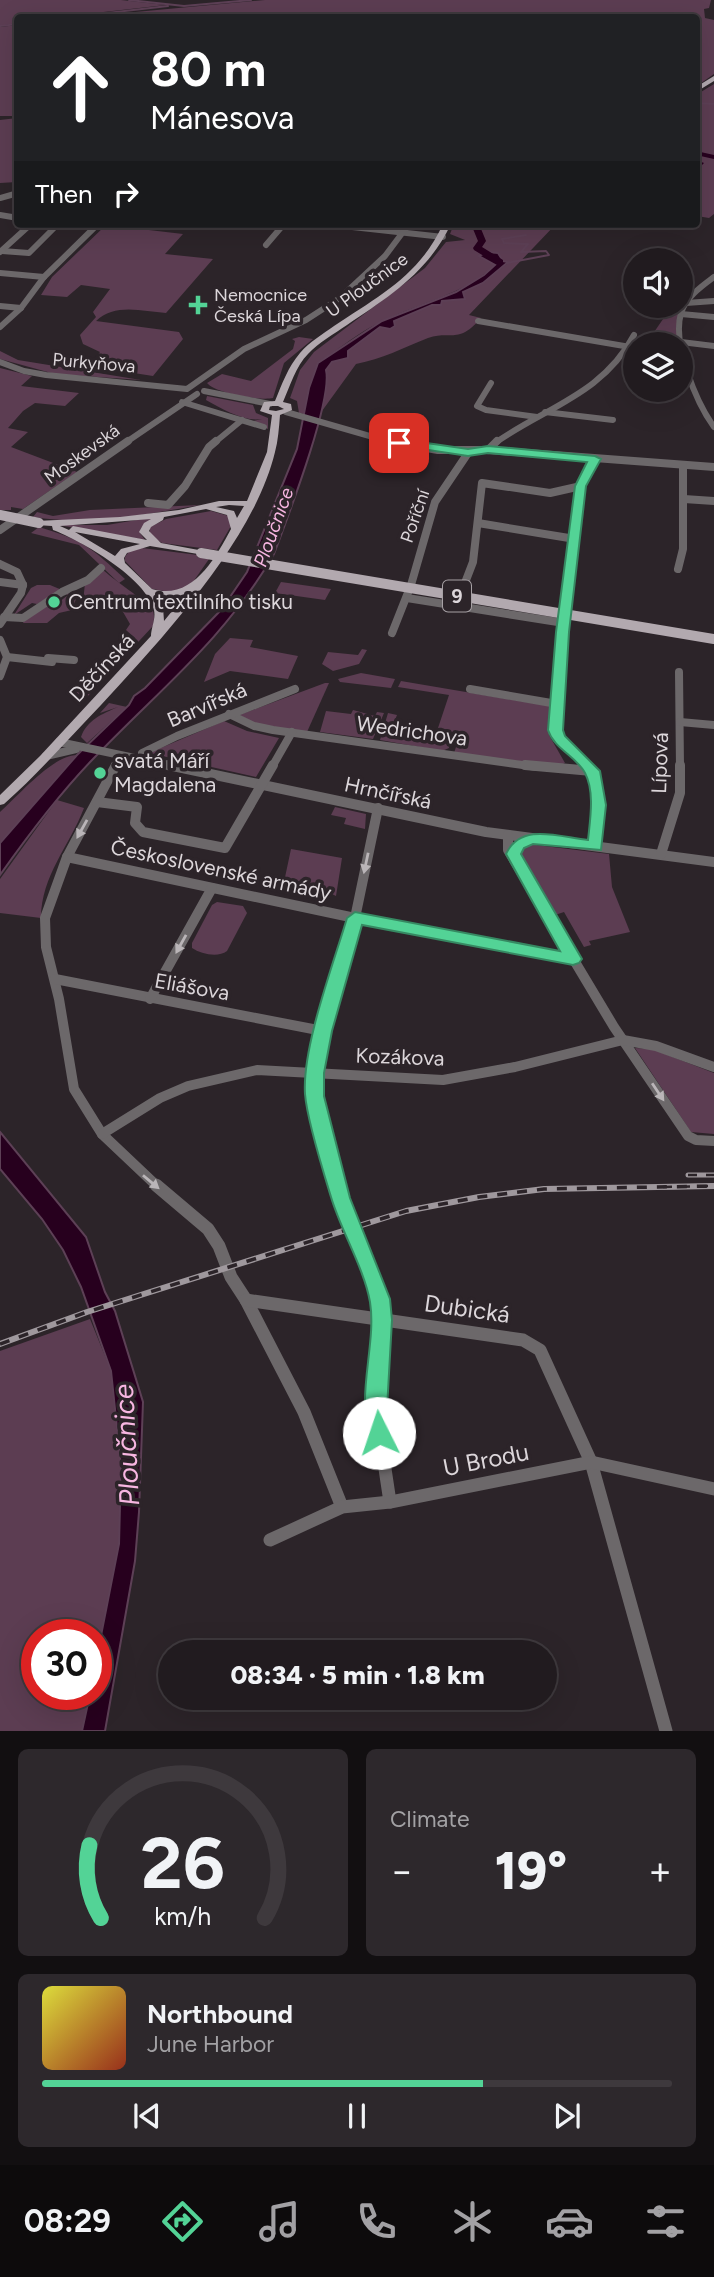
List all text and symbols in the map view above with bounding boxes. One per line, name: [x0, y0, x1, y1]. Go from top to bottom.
text: 80 m: [150, 39, 266, 98]
icon: ahead: [35, 42, 126, 133]
text: Mánesova: [150, 99, 294, 137]
icon: right: [107, 175, 145, 213]
text: Then: [35, 178, 93, 210]
street label: U Ploučnice: [322, 248, 412, 322]
map controls: [623, 248, 693, 402]
button: sound: [623, 248, 693, 318]
place label: Nemocnice Česká Lípa: [214, 284, 307, 327]
marker: Nemocnice Česká Lípa: [188, 295, 208, 315]
button: layers: [623, 332, 693, 402]
street label: Purkyňova: [52, 348, 136, 378]
pin: [369, 413, 429, 473]
street label: Moskevská: [40, 419, 124, 489]
icon: arrive: [380, 424, 418, 462]
water label: Ploučnice: [248, 484, 299, 570]
street label: Poříční: [396, 486, 435, 546]
road number: 9: [443, 580, 471, 611]
place label: Centrum textilního tisku: [68, 589, 293, 614]
marker: Centrum textilního tisku: [46, 594, 62, 610]
street label: Děčínská: [64, 628, 140, 707]
street label: Barvířská: [163, 677, 250, 732]
street label: Wedrichova: [355, 710, 469, 751]
street label: Lípová: [646, 732, 673, 794]
place label: svatá Máří Magdalena: [114, 748, 216, 797]
marker: svatá Máří Magdalena: [92, 765, 108, 781]
street label: Hrnčířská: [342, 771, 434, 814]
one-way arrow: [77, 819, 89, 839]
street label: Československé armády: [109, 834, 334, 905]
one-way arrow: [361, 852, 372, 874]
one-way arrow: [175, 934, 187, 953]
street label: Eliášova: [153, 968, 232, 1005]
street label: Kozákova: [355, 1042, 445, 1071]
one-way arrow: [651, 1083, 664, 1102]
one-way arrow: [142, 1174, 160, 1189]
street label: Dubická: [422, 1288, 512, 1329]
water label: Ploučnice: [106, 1383, 146, 1507]
position arrow: [342, 1396, 416, 1470]
street label: U Brodu: [440, 1437, 531, 1482]
speed limit sign: 30: [21, 1619, 112, 1710]
text: 08:34 · 5 min · 1.8 km: [230, 1659, 485, 1691]
text: Climate: [390, 1805, 469, 1833]
text: 26: [141, 1820, 225, 1907]
text: 19°: [495, 1840, 567, 1902]
text: −: [390, 1848, 414, 1894]
text: +: [648, 1848, 672, 1894]
text: km/h: [154, 1901, 212, 1931]
text: Northbound: [147, 1998, 293, 2030]
text: June Harbor: [147, 2030, 274, 2058]
icon: previous: [128, 2097, 166, 2135]
icon: pause: [338, 2097, 376, 2135]
icon: next: [548, 2097, 586, 2135]
icon: directions: [158, 2197, 207, 2246]
icon: music: [255, 2197, 304, 2246]
icon: phone: [352, 2197, 401, 2246]
icon: climate: [448, 2197, 497, 2246]
icon: car: [545, 2197, 594, 2246]
icon: filters: [641, 2197, 690, 2246]
text: 08:29: [24, 2202, 111, 2240]

